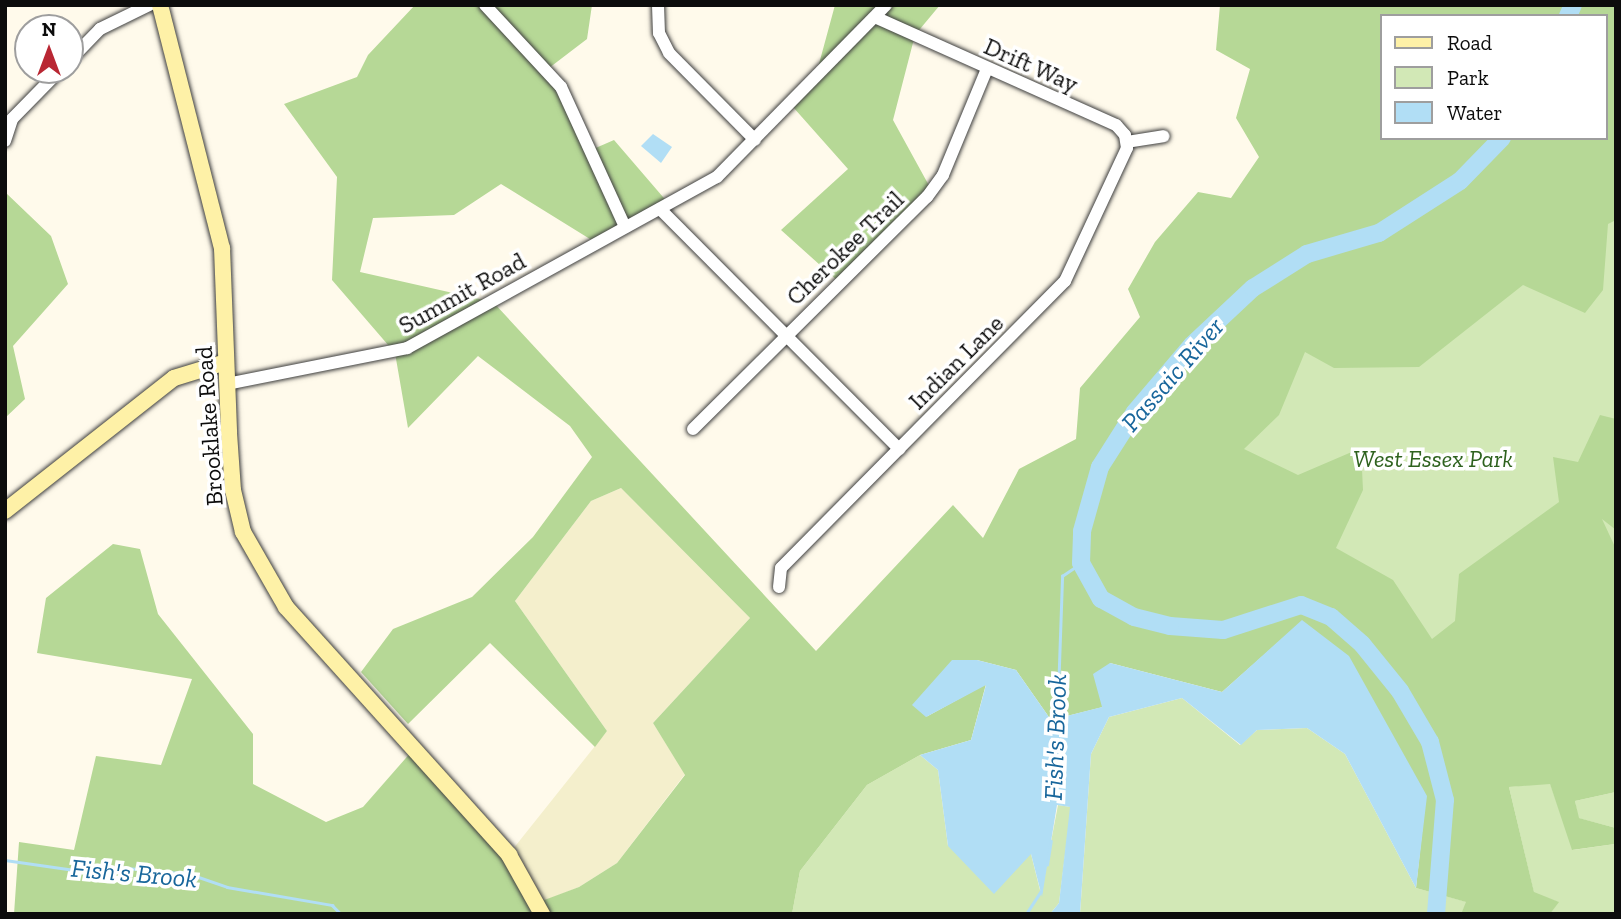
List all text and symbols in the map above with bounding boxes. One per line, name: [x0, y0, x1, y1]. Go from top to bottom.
north arrow: [14, 14, 84, 84]
legend: [1380, 14, 1607, 140]
text: N: [42, 18, 56, 41]
text: Road: [1447, 30, 1492, 55]
street label: Drift Way: [979, 31, 1083, 99]
text: Park: [1447, 65, 1489, 90]
text: Water: [1447, 100, 1502, 125]
street label: Cherokee Trail: [780, 185, 910, 311]
street label: Summit Road: [394, 246, 530, 340]
street label: Indian Lane: [903, 309, 1009, 415]
water label: Passaic River: [1115, 312, 1231, 438]
street label: Brooklake Road: [189, 345, 229, 507]
park label: West Essex Park: [1353, 445, 1513, 473]
water label: Fish's Brook: [1038, 673, 1074, 801]
water label: Fish's Brook: [70, 853, 198, 895]

